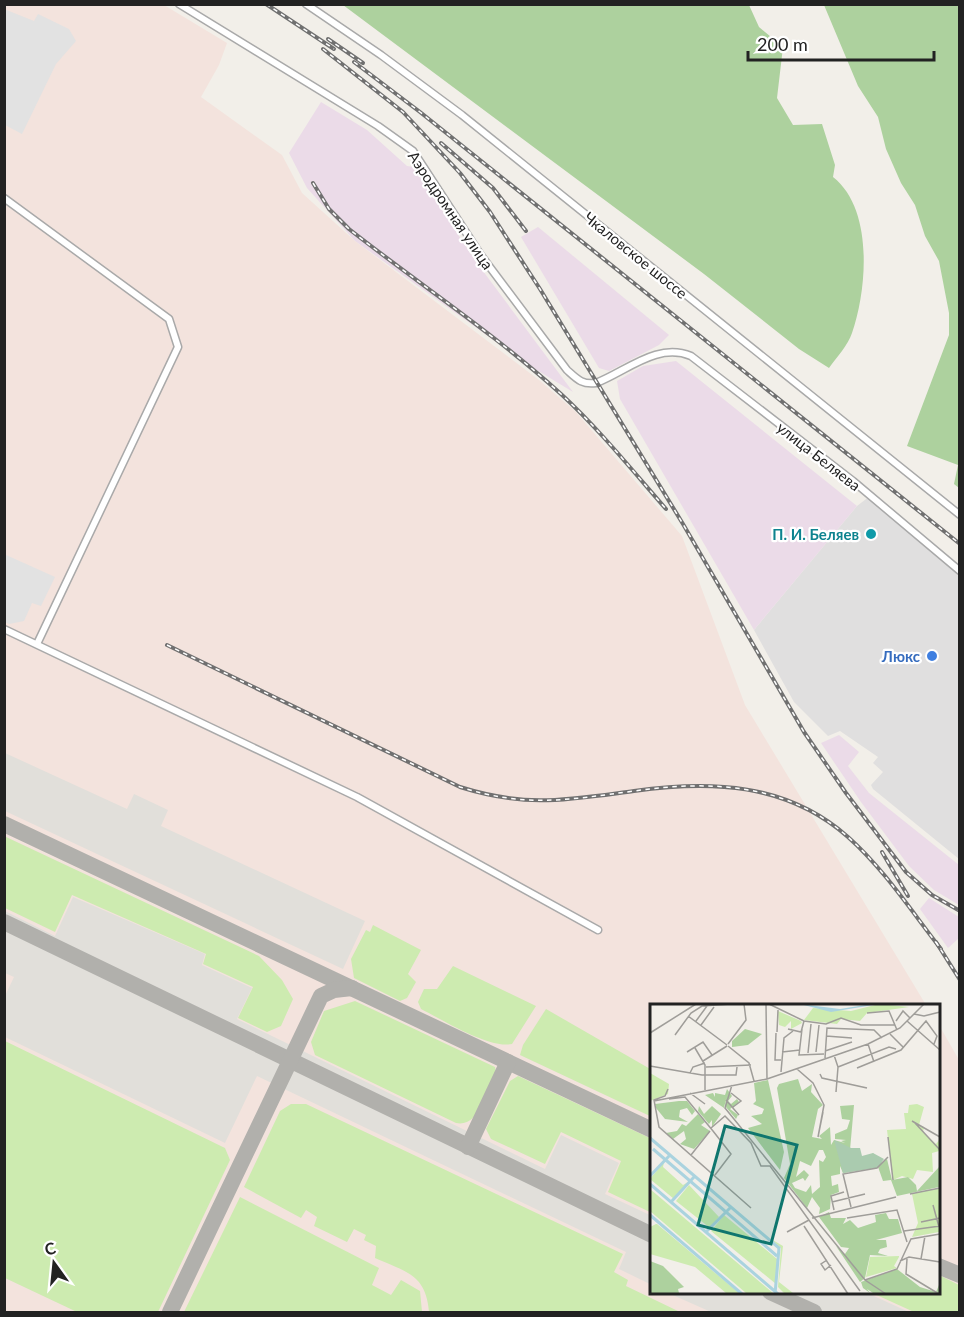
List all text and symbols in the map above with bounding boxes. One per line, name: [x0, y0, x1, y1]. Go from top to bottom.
scale bar: [748, 24, 934, 62]
text: 200 m: [757, 33, 808, 55]
street label: Аэродромная улица: [405, 147, 497, 273]
street label: Чкаловское шоссе: [581, 208, 691, 302]
street label: улица Беляева: [774, 418, 864, 494]
place label: П. И. Беляев: [772, 525, 859, 543]
marker: П. И. Беляев: [864, 527, 878, 541]
place label: Люкс: [881, 647, 920, 665]
marker: Люкс: [925, 649, 939, 663]
inset map: [650, 1004, 940, 1293]
north arrow: [24, 1233, 84, 1293]
text: С: [42, 1237, 58, 1259]

